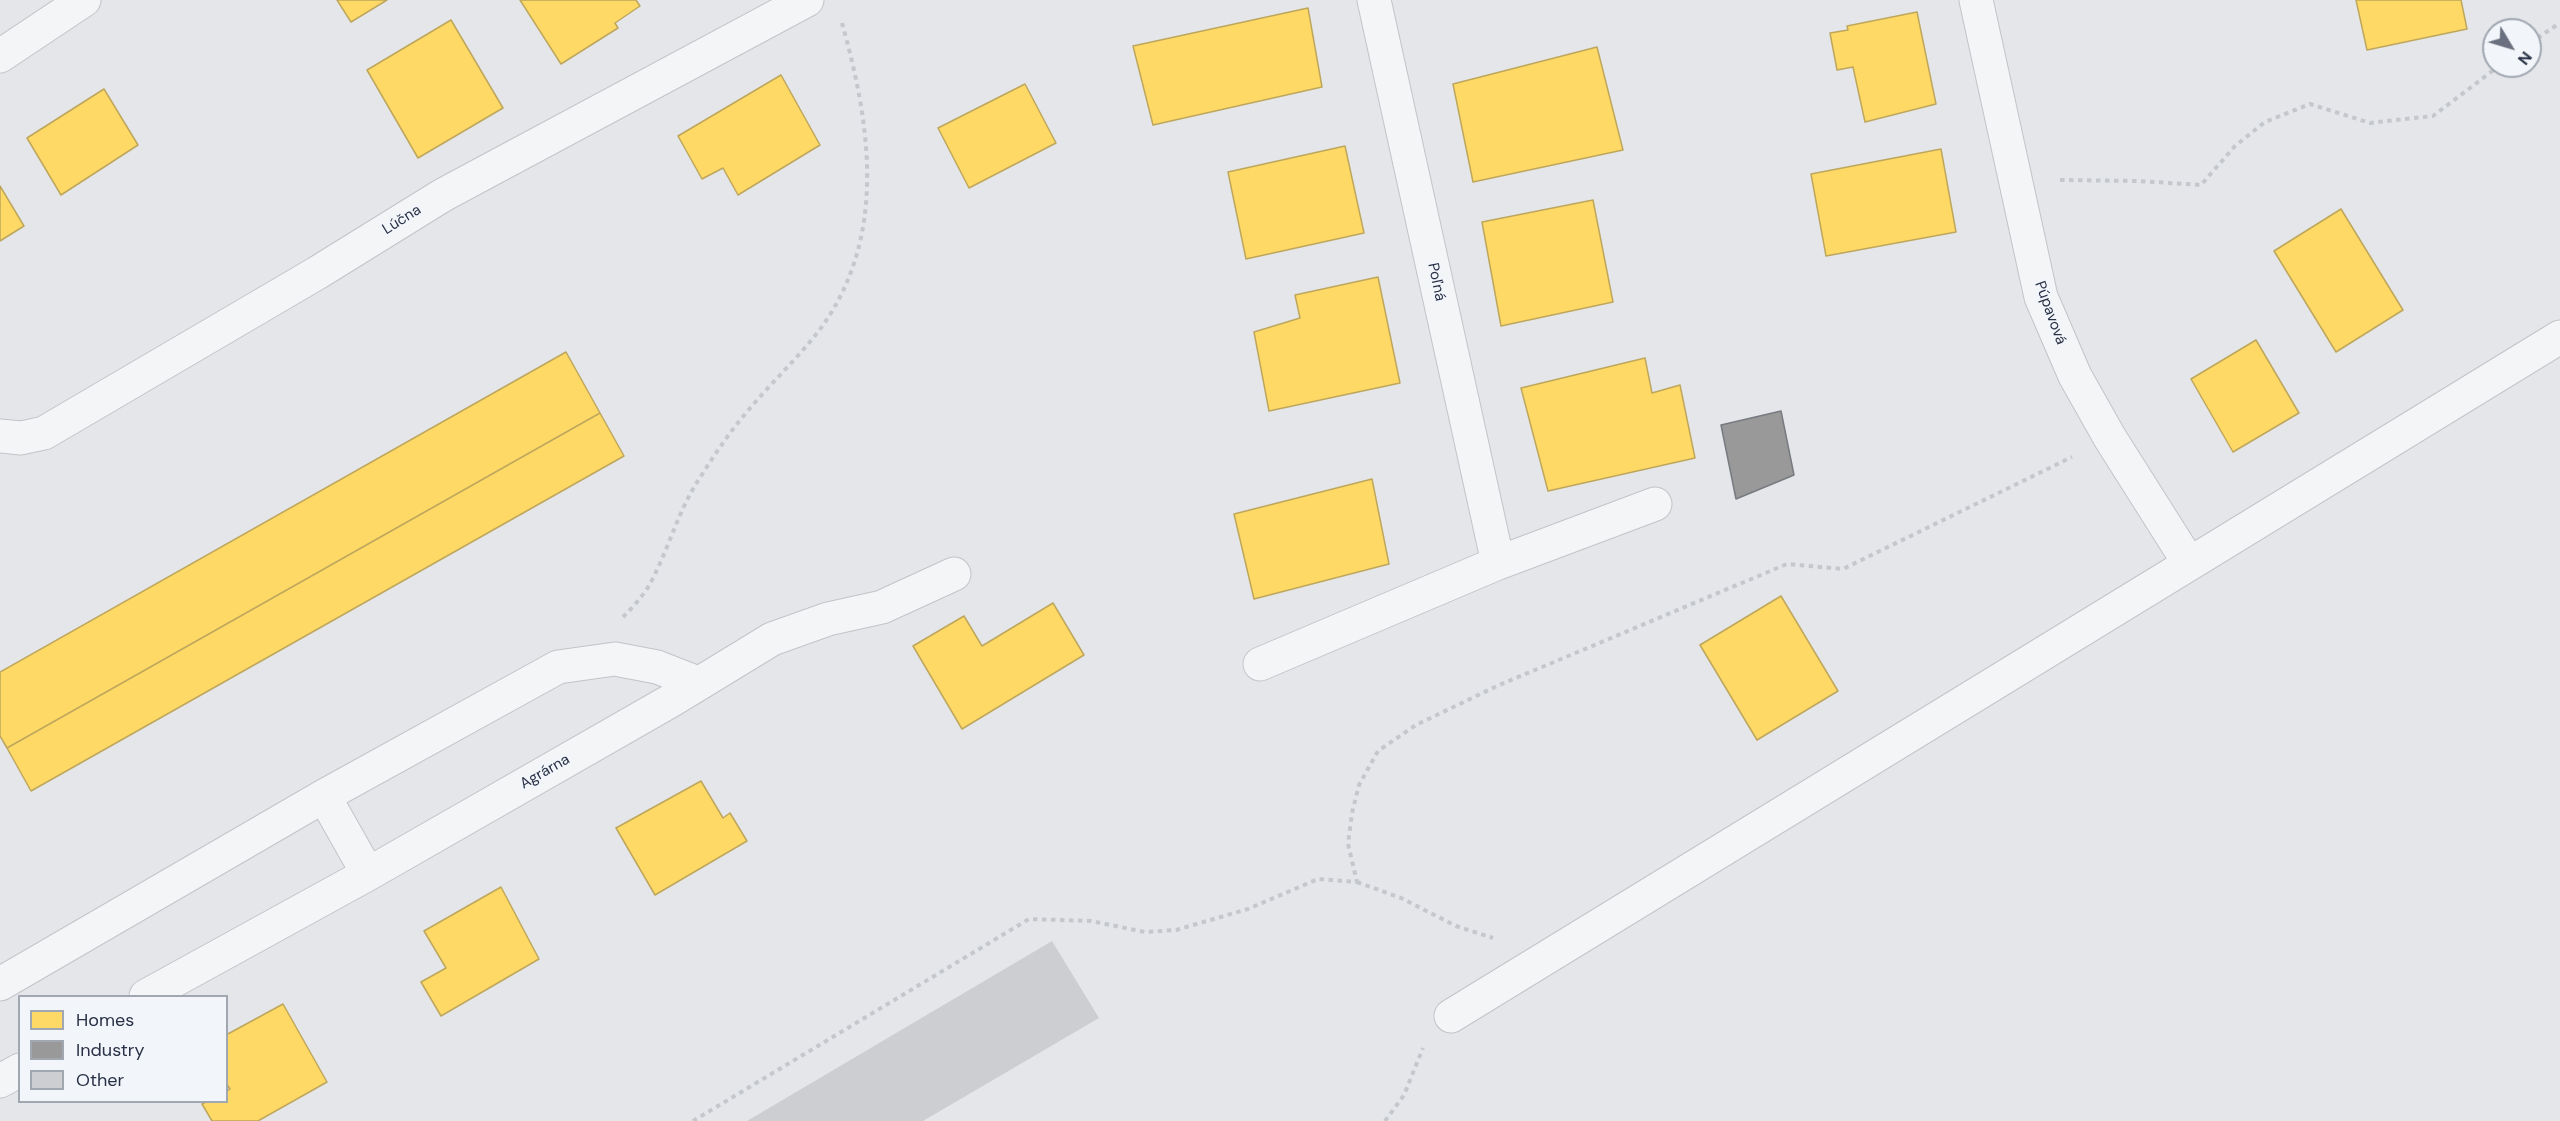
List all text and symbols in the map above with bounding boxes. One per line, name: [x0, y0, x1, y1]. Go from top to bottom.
north arrow: [2482, 18, 2542, 78]
text: N: [2513, 47, 2537, 69]
street label: Lúčna: [379, 201, 425, 239]
street label: Poľná: [1423, 261, 1449, 303]
street label: Púpavová: [2030, 279, 2070, 347]
street label: Agrárna: [517, 751, 573, 793]
legend: [18, 995, 228, 1103]
text: Homes: [76, 1008, 134, 1032]
text: Industry: [76, 1038, 145, 1062]
text: Other: [76, 1068, 124, 1092]

